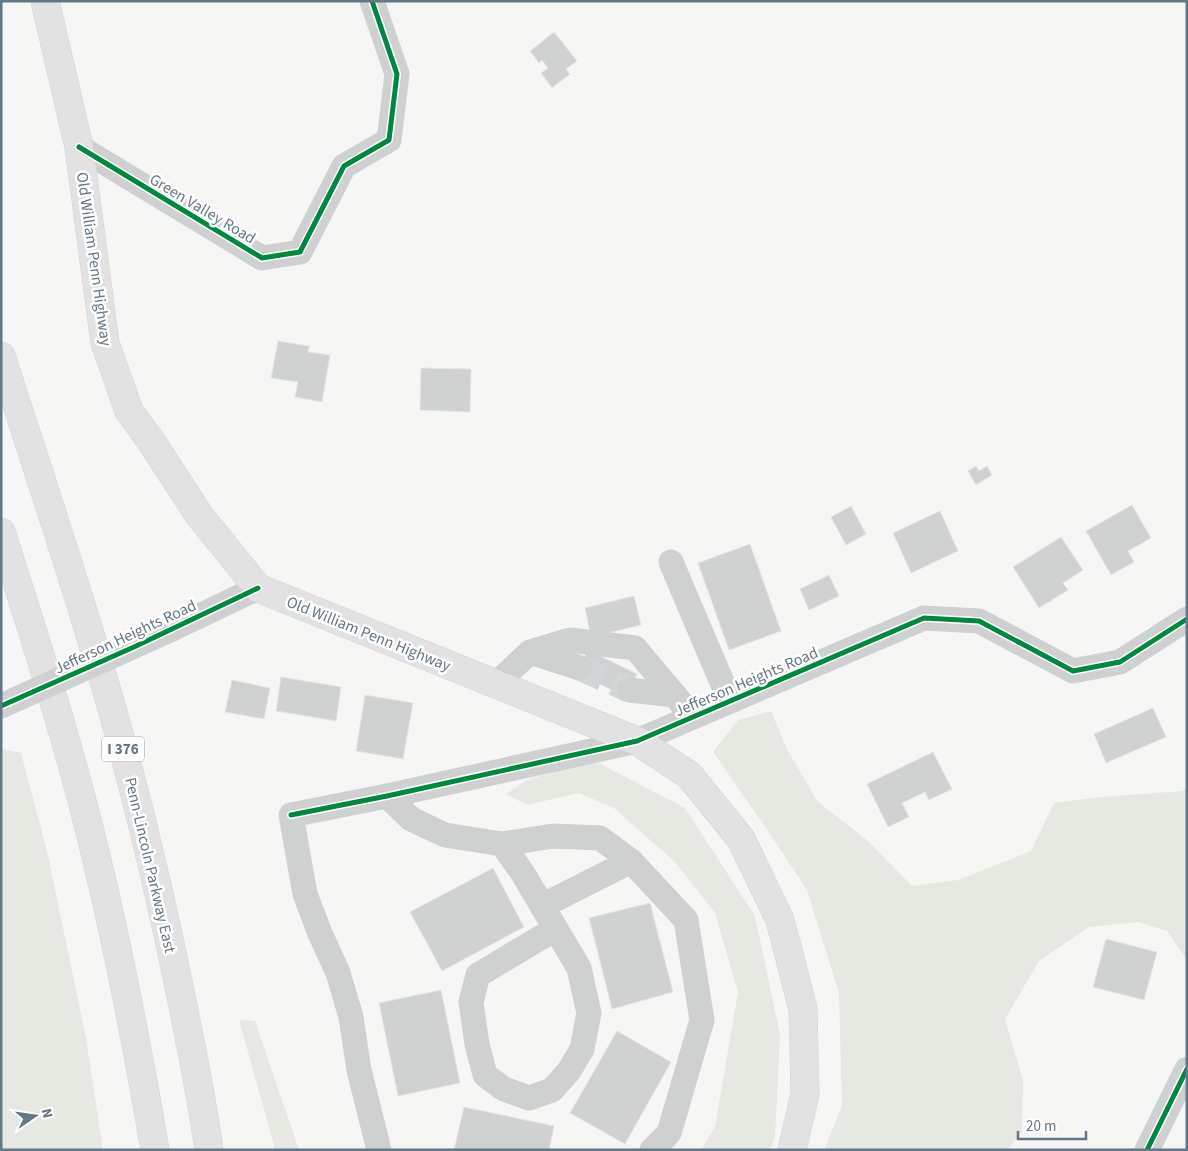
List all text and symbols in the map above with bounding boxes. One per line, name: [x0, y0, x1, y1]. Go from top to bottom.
street label: Green Valley Road: [145, 168, 260, 249]
street label: Old William Penn Highway: [71, 171, 117, 348]
street label: Old William Penn Highway: [283, 591, 454, 677]
street label: Jefferson Heights Road: [51, 594, 200, 679]
street label: Jefferson Heights Road: [671, 642, 822, 722]
road number: I 376: [102, 736, 144, 762]
street label: Penn-Lincoln Parkway East: [119, 775, 181, 956]
north arrow: [10, 1091, 60, 1141]
text: N: [36, 1107, 57, 1120]
scale bar: [1018, 1108, 1086, 1140]
text: 20 m: [1026, 1116, 1056, 1137]

